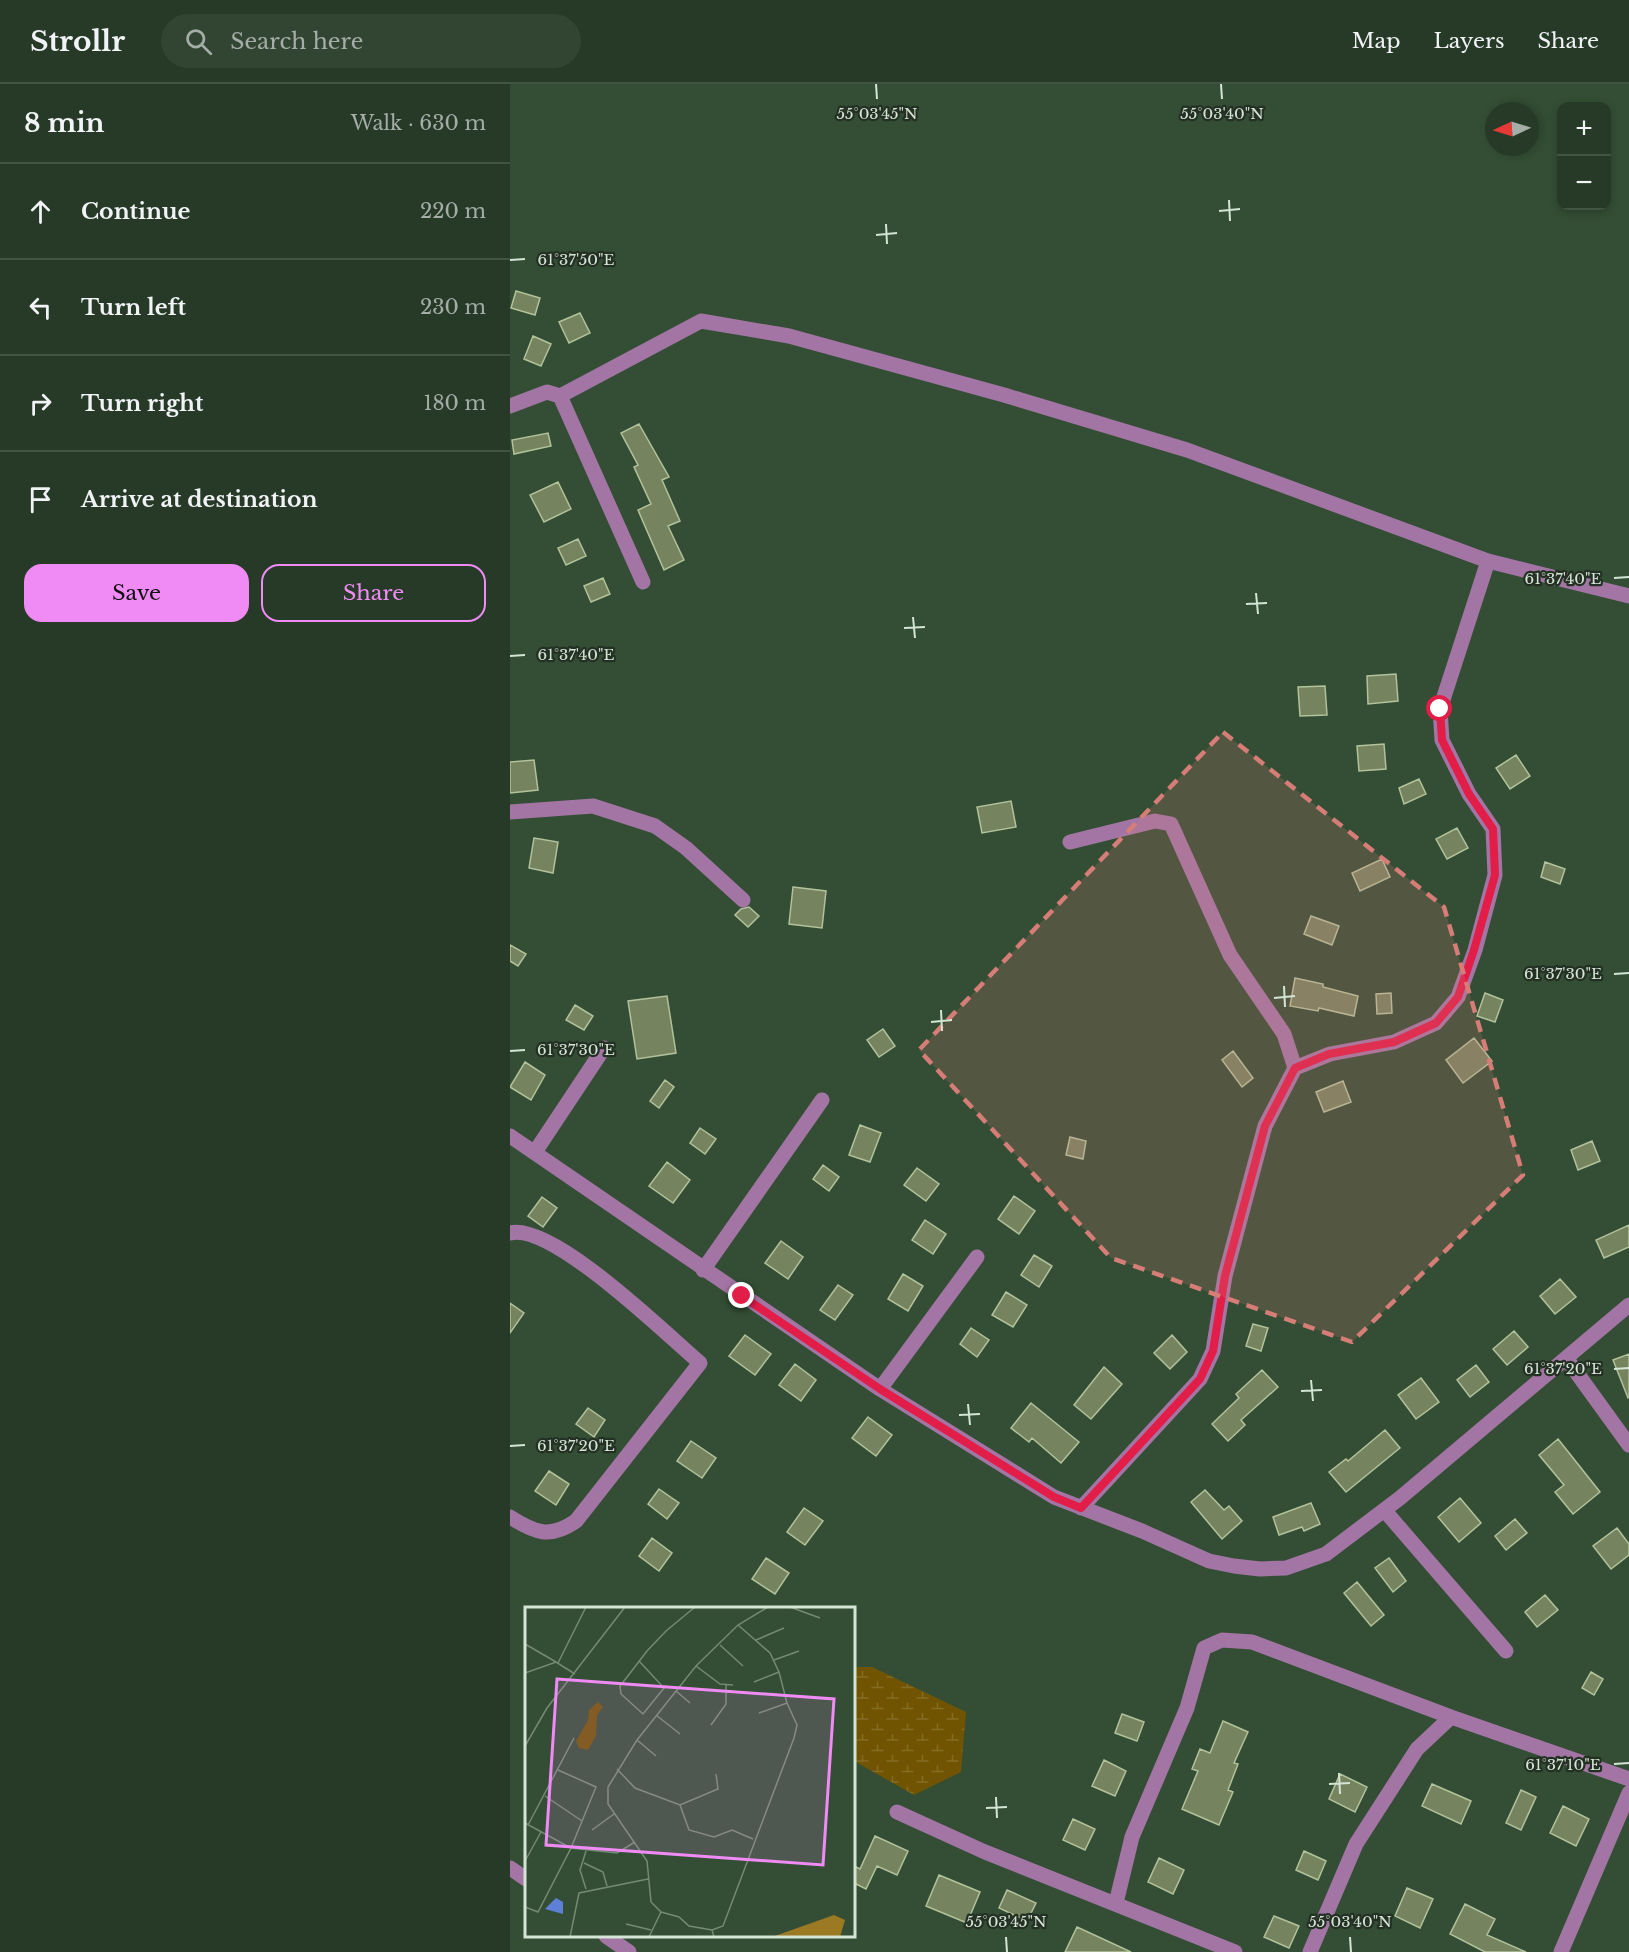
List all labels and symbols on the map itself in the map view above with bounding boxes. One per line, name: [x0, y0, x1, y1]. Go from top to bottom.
north arrow: [1485, 102, 1539, 156]
text: 55°03'45"N: [836, 104, 918, 123]
text: 55°03'40"N: [1180, 104, 1264, 123]
text: 61°37'50"E: [538, 250, 615, 269]
text: 61°37'40"E: [1525, 569, 1602, 588]
text: 61°37'40"E: [538, 645, 615, 664]
route start: [1426, 695, 1452, 721]
text: 61°37'30"E: [1524, 964, 1602, 983]
text: 61°37'30"E: [537, 1040, 615, 1059]
route end: [728, 1282, 754, 1308]
text: 61°37'20"E: [1524, 1359, 1602, 1378]
text: 61°37'20"E: [537, 1436, 615, 1455]
inset map: [525, 1607, 855, 1937]
text: 61°37'10"E: [1525, 1755, 1601, 1774]
text: 55°03'45"N: [965, 1912, 1047, 1931]
text: 55°03'40"N: [1308, 1912, 1392, 1931]

